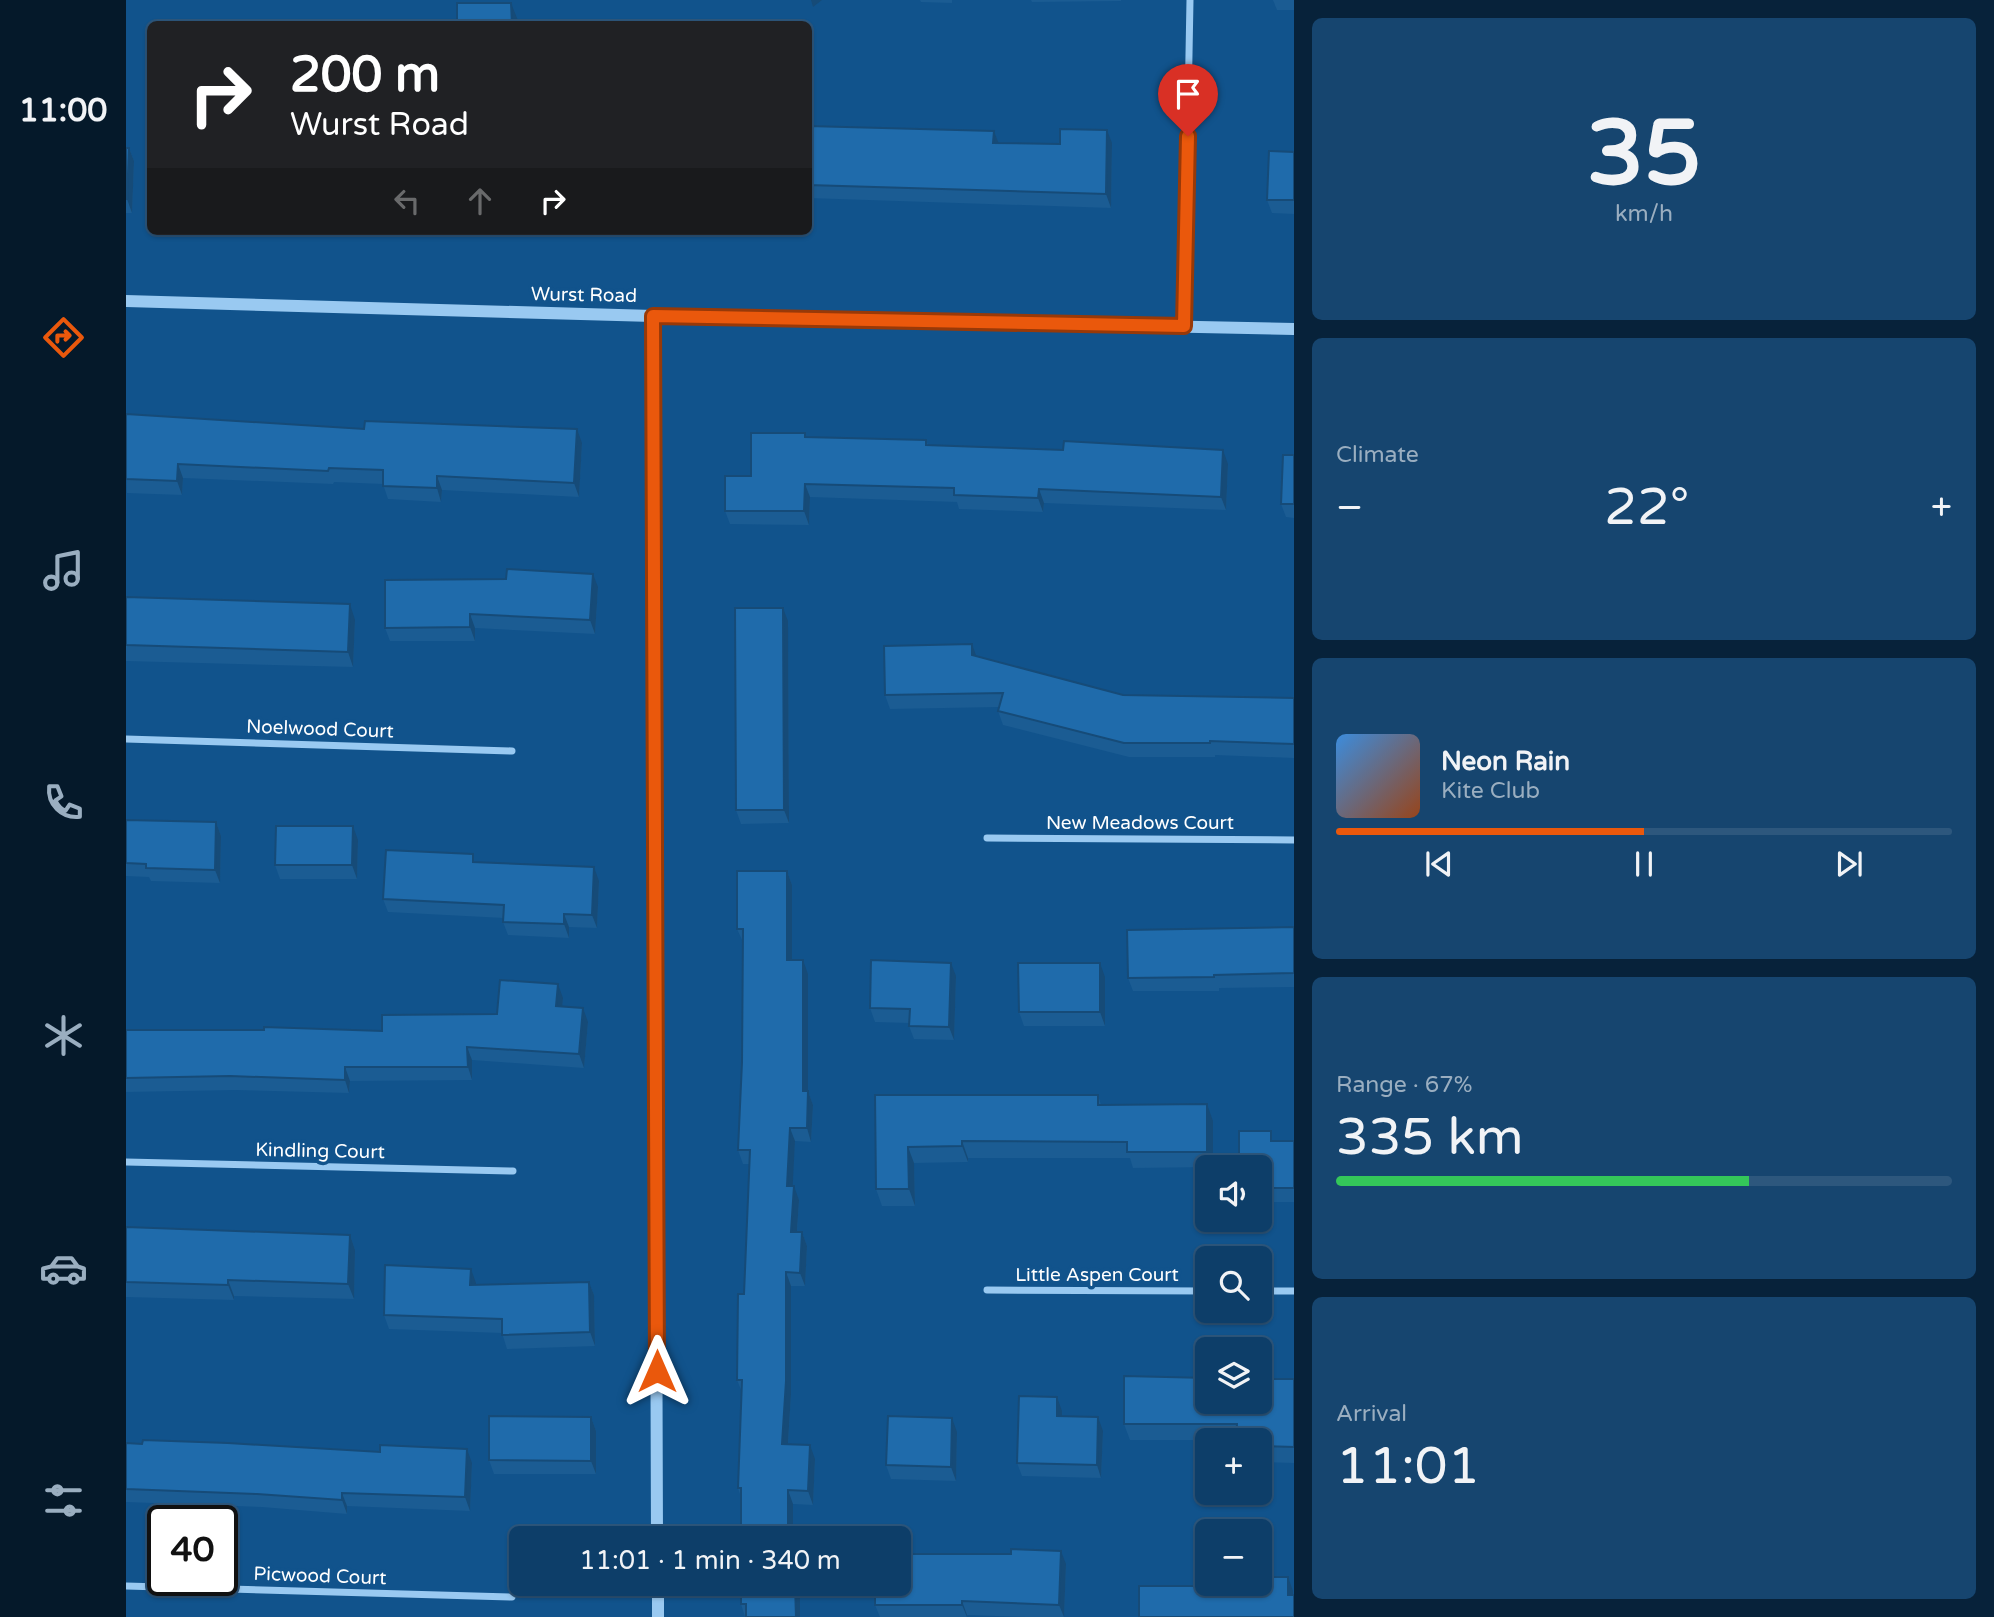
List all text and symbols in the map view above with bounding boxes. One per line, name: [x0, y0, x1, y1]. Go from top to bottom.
text: 200 m: [290, 46, 440, 105]
icon: right: [175, 49, 266, 140]
pin: [1158, 64, 1218, 136]
icon: arrive: [1169, 75, 1207, 113]
text: 11:00: [19, 92, 107, 130]
text: 35: [1587, 99, 1701, 209]
text: Wurst Road: [290, 106, 469, 144]
icon: left: [388, 182, 426, 220]
icon: ahead: [461, 182, 499, 220]
icon: right: [534, 182, 572, 220]
text: km/h: [1615, 200, 1673, 228]
street label: Wurst Road: [531, 283, 637, 307]
icon: directions: [39, 313, 88, 362]
text: Climate: [1336, 441, 1419, 469]
text: 22°: [1604, 476, 1689, 539]
text: −: [1336, 485, 1363, 531]
text: +: [1931, 485, 1952, 531]
icon: music: [39, 546, 88, 595]
street label: Noelwood Court: [246, 715, 394, 743]
text: Neon Rain: [1441, 746, 1570, 777]
text: Kite Club: [1441, 777, 1540, 805]
icon: phone: [39, 778, 88, 827]
street label: New Meadows Court: [1046, 812, 1234, 834]
icon: previous: [1420, 845, 1458, 883]
icon: pause: [1625, 845, 1663, 883]
icon: next: [1830, 845, 1868, 883]
icon: climate: [39, 1011, 88, 1060]
text: Range · 67%: [1336, 1071, 1472, 1099]
text: 335 km: [1336, 1106, 1524, 1169]
street label: Kindling Court: [255, 1139, 385, 1163]
map controls: [1195, 1155, 1272, 1596]
button: sound: [1195, 1155, 1272, 1232]
icon: car: [39, 1244, 88, 1293]
button: search: [1195, 1246, 1272, 1323]
street label: Little Aspen Court: [1015, 1264, 1179, 1286]
position arrow: [620, 1334, 694, 1408]
button: layers: [1195, 1337, 1272, 1414]
text: Arrival: [1336, 1400, 1407, 1428]
button: +: [1195, 1428, 1272, 1505]
text: 11:01: [1336, 1435, 1480, 1498]
icon: filters: [39, 1476, 88, 1525]
speed limit sign: 40: [147, 1505, 238, 1596]
button: −: [1195, 1519, 1272, 1596]
text: 11:01 · 1 min · 340 m: [579, 1545, 841, 1576]
street label: Picwood Court: [253, 1563, 387, 1589]

